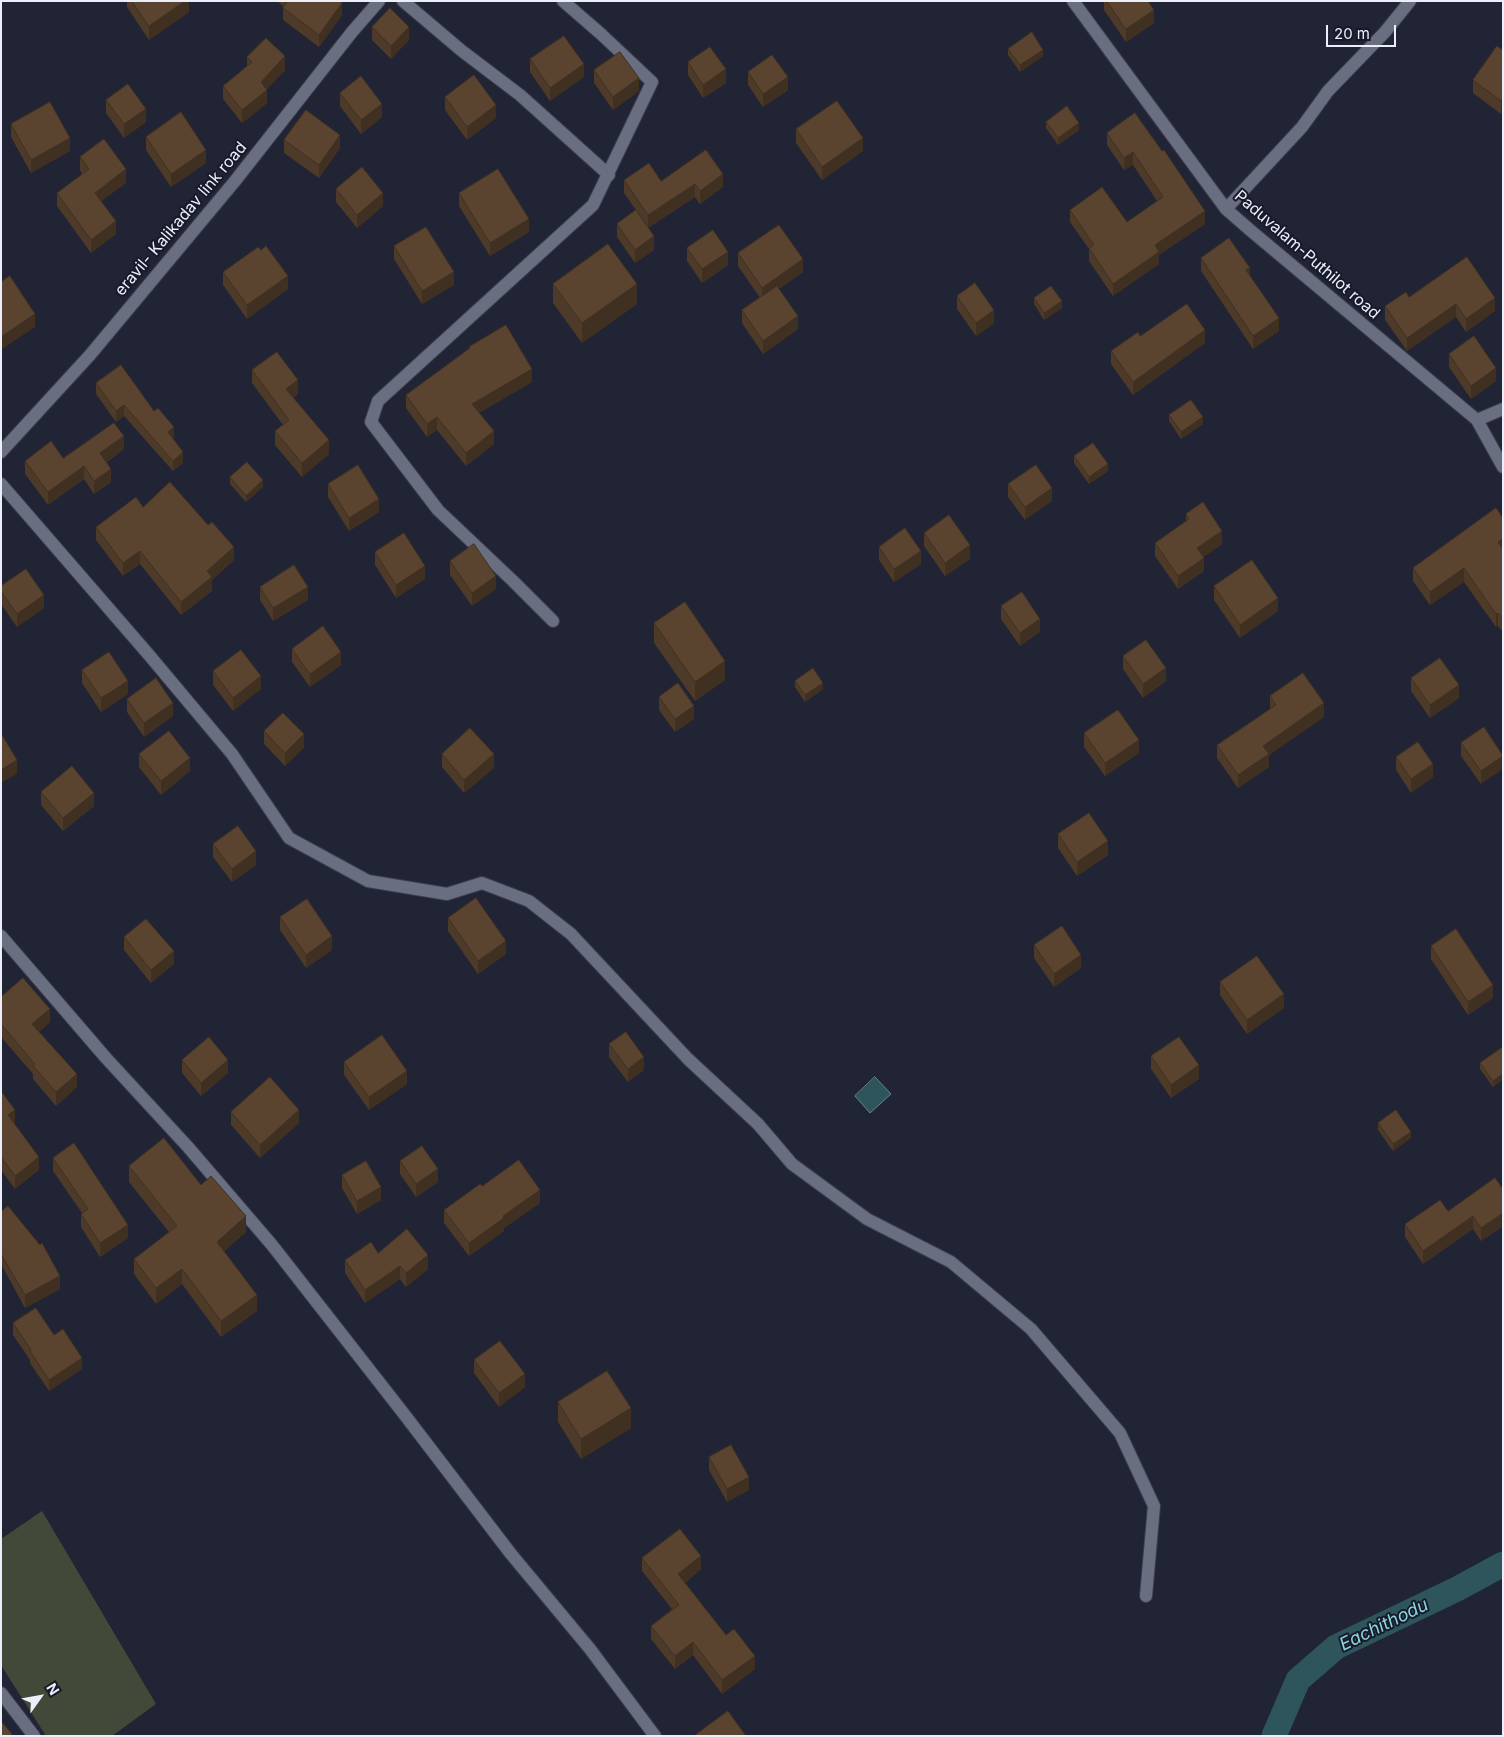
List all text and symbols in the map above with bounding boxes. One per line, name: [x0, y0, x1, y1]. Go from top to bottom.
scale bar: [1329, 15, 1399, 47]
text: 20 m: [1334, 24, 1370, 43]
street label: eravil- Kalikadav link road: [111, 138, 251, 300]
street label: Paduvalam-Puthilot road: [1230, 187, 1384, 323]
water label: Eachithodu: [1336, 1594, 1432, 1656]
north arrow: [15, 1672, 65, 1722]
text: N: [43, 1680, 63, 1698]

